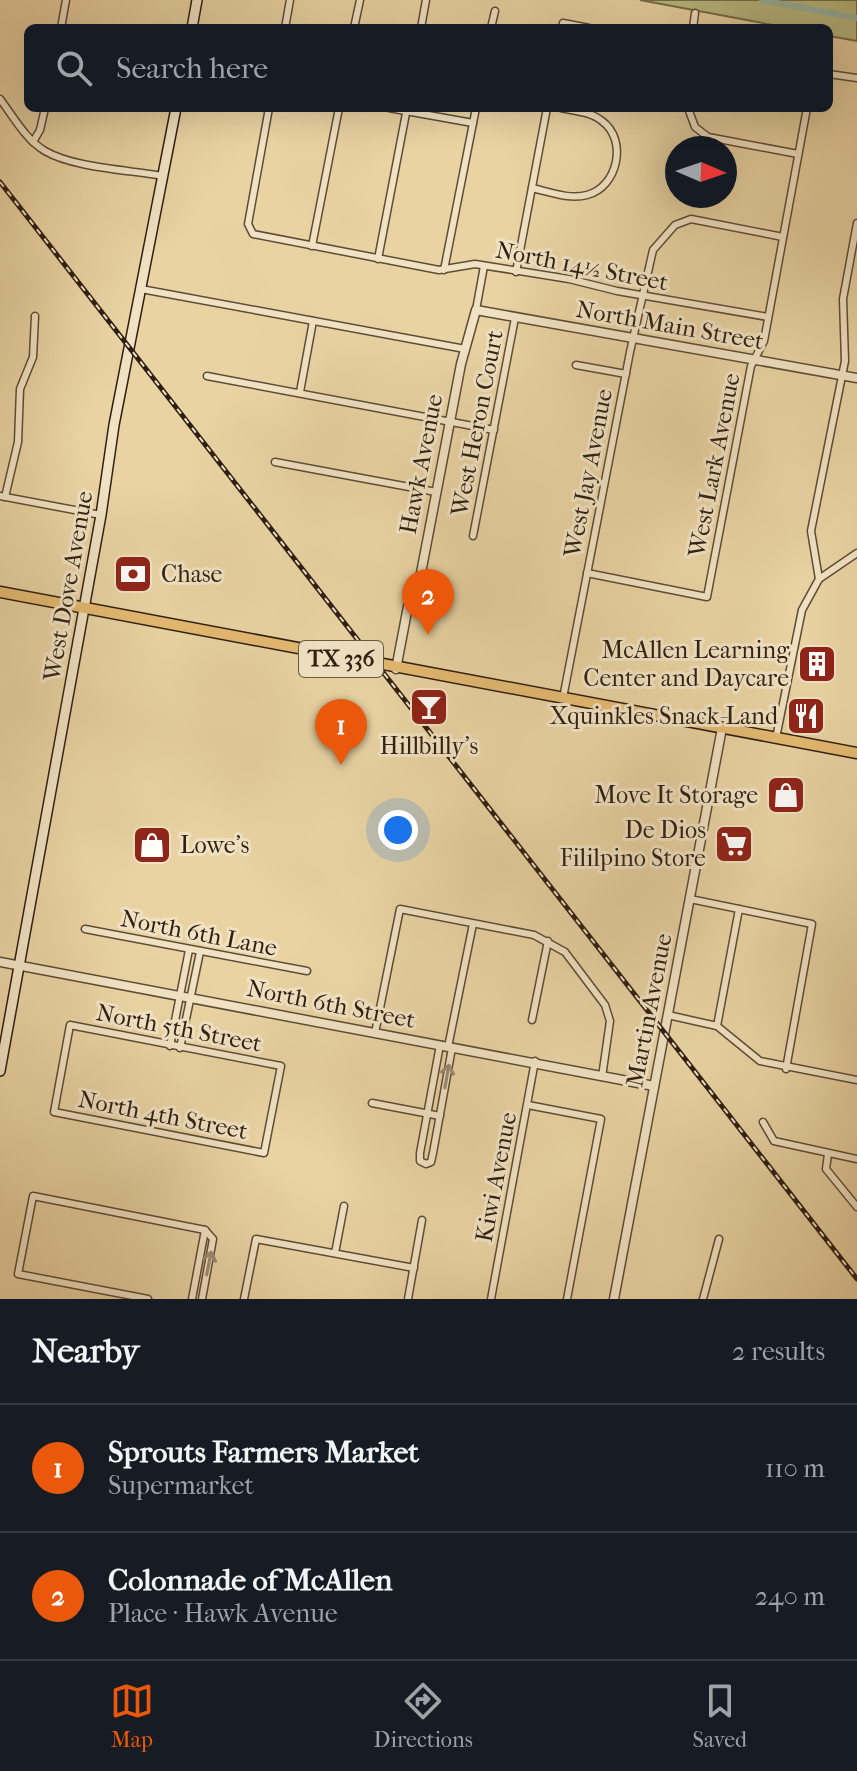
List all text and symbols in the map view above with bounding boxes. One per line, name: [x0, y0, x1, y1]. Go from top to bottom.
search box: [24, 24, 833, 112]
icon: search: [52, 46, 96, 90]
text: Search here: [116, 51, 268, 86]
north arrow: [665, 136, 737, 208]
street label: North 14½ Street: [493, 236, 671, 297]
street label: North Main Street: [574, 295, 766, 355]
street label: West Heron Court: [445, 327, 509, 519]
street label: West Lark Avenue: [682, 370, 746, 560]
street label: West Jay Avenue: [558, 386, 618, 561]
street label: Hawk Avenue: [394, 391, 448, 536]
street label: West Dove Avenue: [37, 489, 99, 684]
bank icon: Chase: [112, 553, 154, 595]
place label: Chase: [161, 560, 223, 588]
pin: 2: [402, 569, 454, 635]
place label: McAllen Learning Center and Daycare: [583, 636, 790, 692]
road number: TX 336: [299, 641, 383, 677]
building icon: McAllen Learning Center and Daycare: [796, 643, 838, 685]
bar icon: Hillbilly's: [408, 686, 450, 728]
restaurant icon: Xquinkles Snack-Land: [785, 695, 827, 737]
pin: 1: [315, 699, 367, 765]
place label: Xquinkles Snack-Land: [549, 702, 779, 730]
place label: Hillbilly's: [380, 732, 478, 760]
shop icon: Move It Storage: [765, 774, 807, 816]
place label: Move It Storage: [594, 781, 758, 809]
your location: [378, 810, 418, 850]
place label: De Dios Fililpino Store: [560, 816, 706, 872]
supermarket icon: De Dios Fililpino Store: [713, 823, 755, 865]
shop icon: Lowe's: [131, 824, 173, 866]
place label: Lowe's: [180, 831, 250, 859]
street label: North 6th Lane: [118, 904, 280, 962]
street label: Martin Avenue: [620, 931, 678, 1089]
street label: North 6th Street: [244, 974, 418, 1034]
street label: North 5th Street: [94, 998, 265, 1058]
one-way arrow: [441, 1064, 456, 1089]
street label: North 4th Street: [76, 1085, 251, 1145]
street label: Kiwi Avenue: [470, 1110, 522, 1244]
one-way arrow: [202, 1250, 217, 1276]
text: Nearby: [32, 1331, 139, 1371]
text: 2 results: [732, 1336, 825, 1367]
text: Sprouts Farmers Market: [108, 1435, 419, 1470]
text: 1: [53, 1453, 63, 1484]
text: 110 m: [765, 1453, 825, 1484]
text: Supermarket: [108, 1470, 254, 1501]
text: Colonnade of McAllen: [108, 1563, 392, 1598]
text: 2: [51, 1581, 65, 1612]
text: 240 m: [755, 1581, 825, 1612]
text: Place · Hawk Avenue: [108, 1598, 338, 1629]
tab: Map: [110, 1679, 154, 1753]
tab: Directions: [374, 1679, 473, 1753]
tab: Saved: [693, 1679, 747, 1753]

